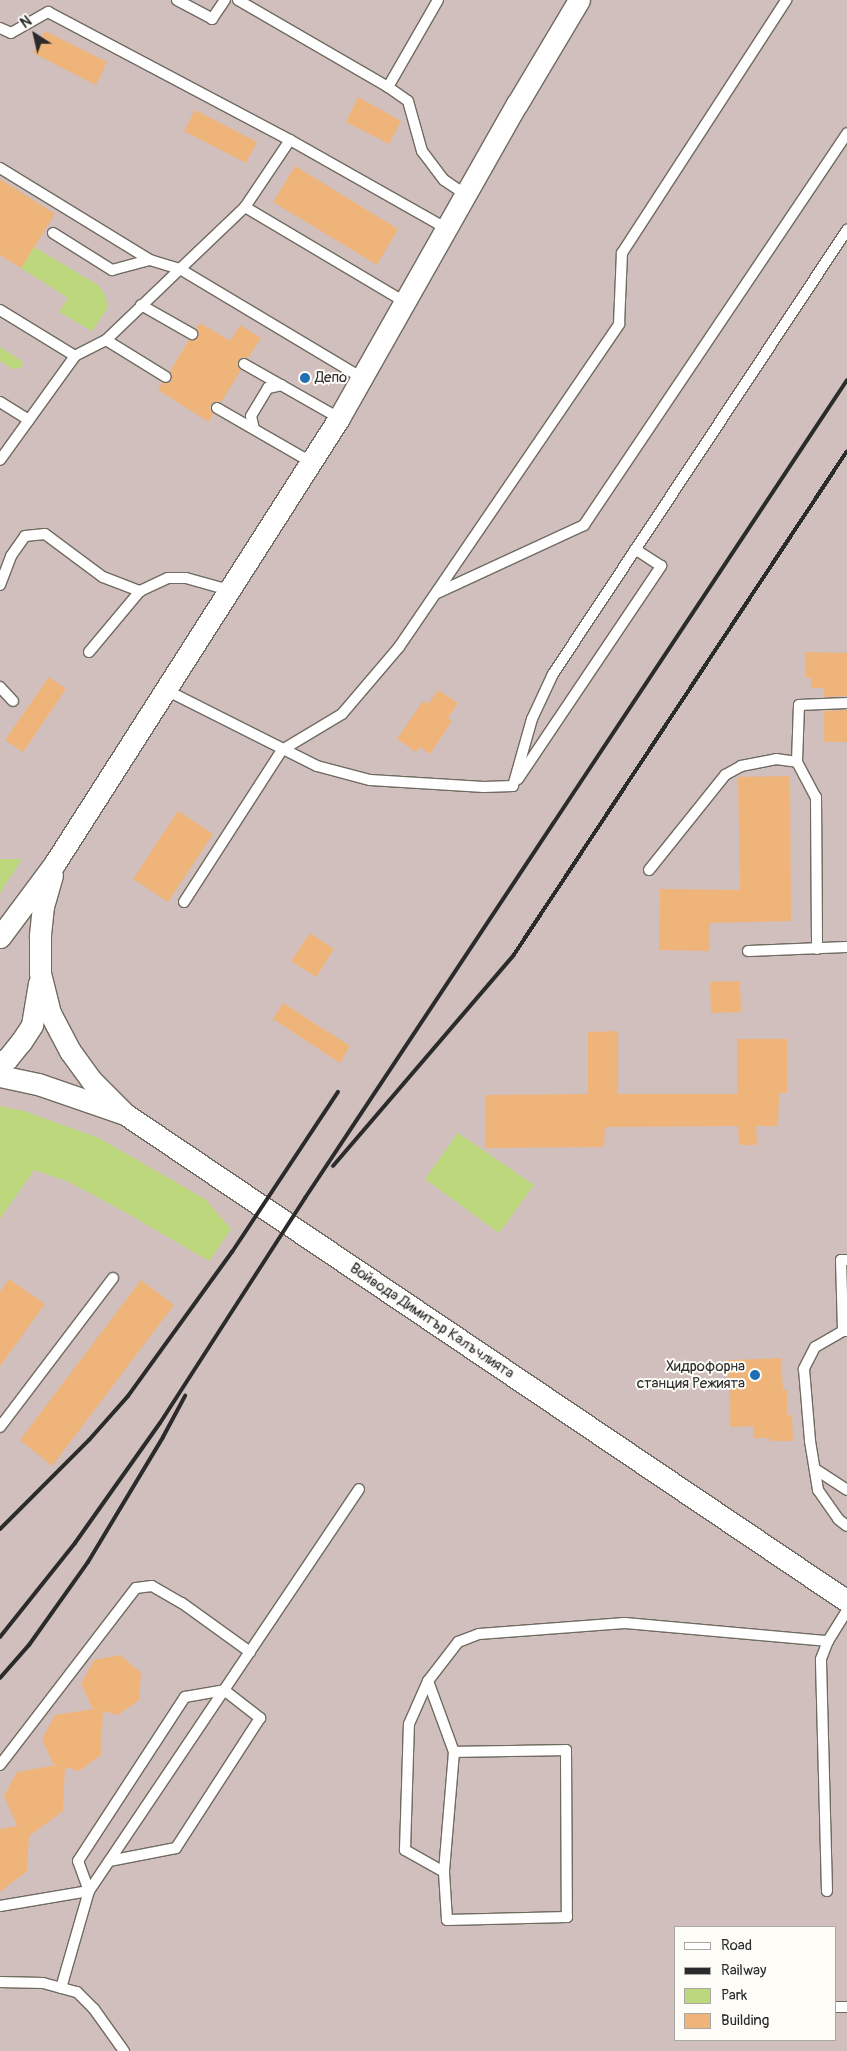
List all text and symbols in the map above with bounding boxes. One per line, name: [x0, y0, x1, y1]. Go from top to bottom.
north arrow: [10, 10, 60, 60]
text: N: [17, 13, 35, 32]
place label: Депо: [315, 369, 347, 387]
marker: Депо: [299, 372, 311, 384]
street label: Войвода Димитър Калъчлията: [346, 1259, 518, 1383]
place label: Хидрофорна станция Режията: [637, 1357, 745, 1392]
marker: Хидрофорна станция Режията: [749, 1369, 761, 1381]
legend: [674, 1926, 837, 2041]
text: Road: [721, 1936, 752, 1955]
text: Railway: [721, 1961, 766, 1980]
text: Park: [721, 1986, 747, 2005]
text: Building: [721, 2011, 769, 2030]

